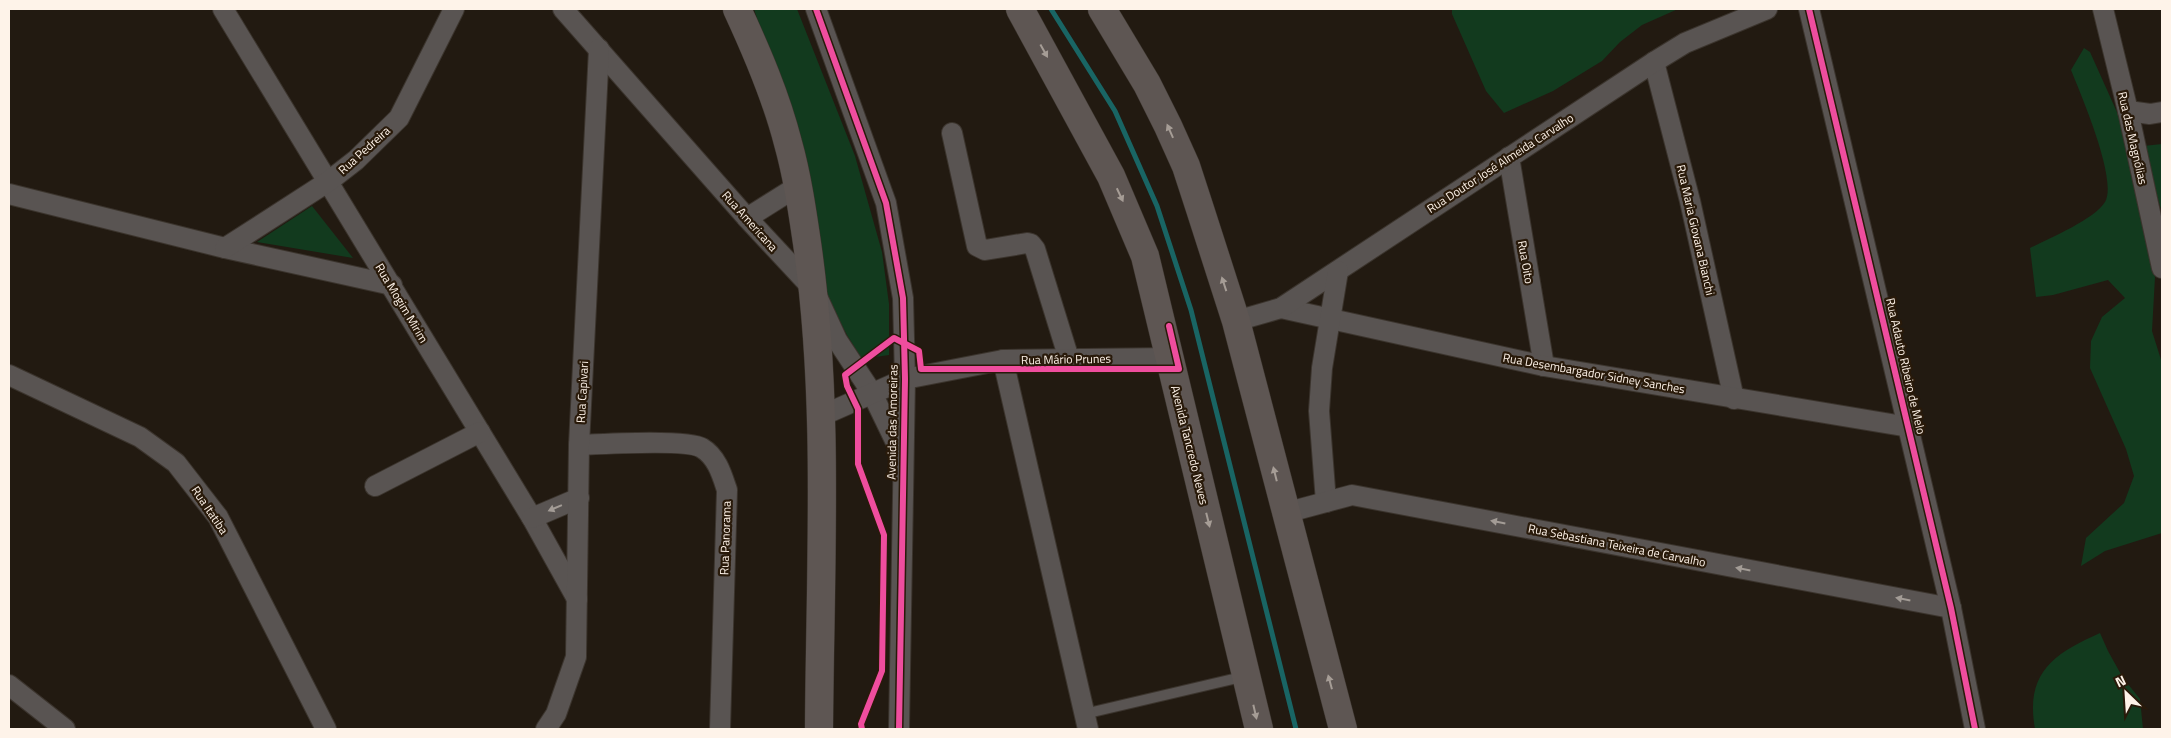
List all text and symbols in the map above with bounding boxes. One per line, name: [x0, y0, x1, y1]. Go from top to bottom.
one-way arrow: [1039, 45, 1048, 58]
street label: Rua das Magnólias: [2113, 90, 2153, 187]
street label: Rua Doutor José Almeida Carvalho: [1423, 108, 1577, 218]
street label: Rua Pedreira: [334, 121, 394, 179]
one-way arrow: [1166, 124, 1174, 138]
street label: Rua Maria Giovana Bianchi: [1672, 163, 1720, 297]
street label: Rua Americana: [717, 186, 783, 256]
one-way arrow: [1116, 188, 1124, 202]
street label: Rua Oito: [1513, 239, 1539, 285]
street label: Rua Mogim Mirim: [371, 260, 433, 346]
one-way arrow: [1220, 276, 1227, 291]
street label: Rua Adauto Ribeiro de Melo: [1881, 296, 1931, 436]
street label: Rua Desembargador Sidney Sanches: [1502, 348, 1687, 398]
street label: Rua Mário Prunes: [1021, 349, 1112, 369]
street label: Rua Capivari: [571, 360, 593, 424]
street label: Avenida das Amoreiras: [881, 364, 903, 480]
street label: Avenida Tancredo Neves: [1166, 383, 1214, 507]
one-way arrow: [1271, 467, 1279, 482]
street label: Rua Itatiba: [187, 482, 233, 538]
street label: Rua Panorama: [714, 500, 736, 576]
one-way arrow: [548, 504, 562, 512]
one-way arrow: [1204, 512, 1212, 527]
one-way arrow: [1489, 518, 1505, 526]
street label: Rua Sebastiana Teixeira de Carvalho: [1527, 518, 1707, 572]
one-way arrow: [1736, 565, 1751, 573]
one-way arrow: [1895, 595, 1911, 603]
north arrow: [2101, 668, 2151, 718]
text: N: [2111, 669, 2129, 692]
one-way arrow: [1326, 675, 1334, 690]
one-way arrow: [1251, 704, 1259, 719]

